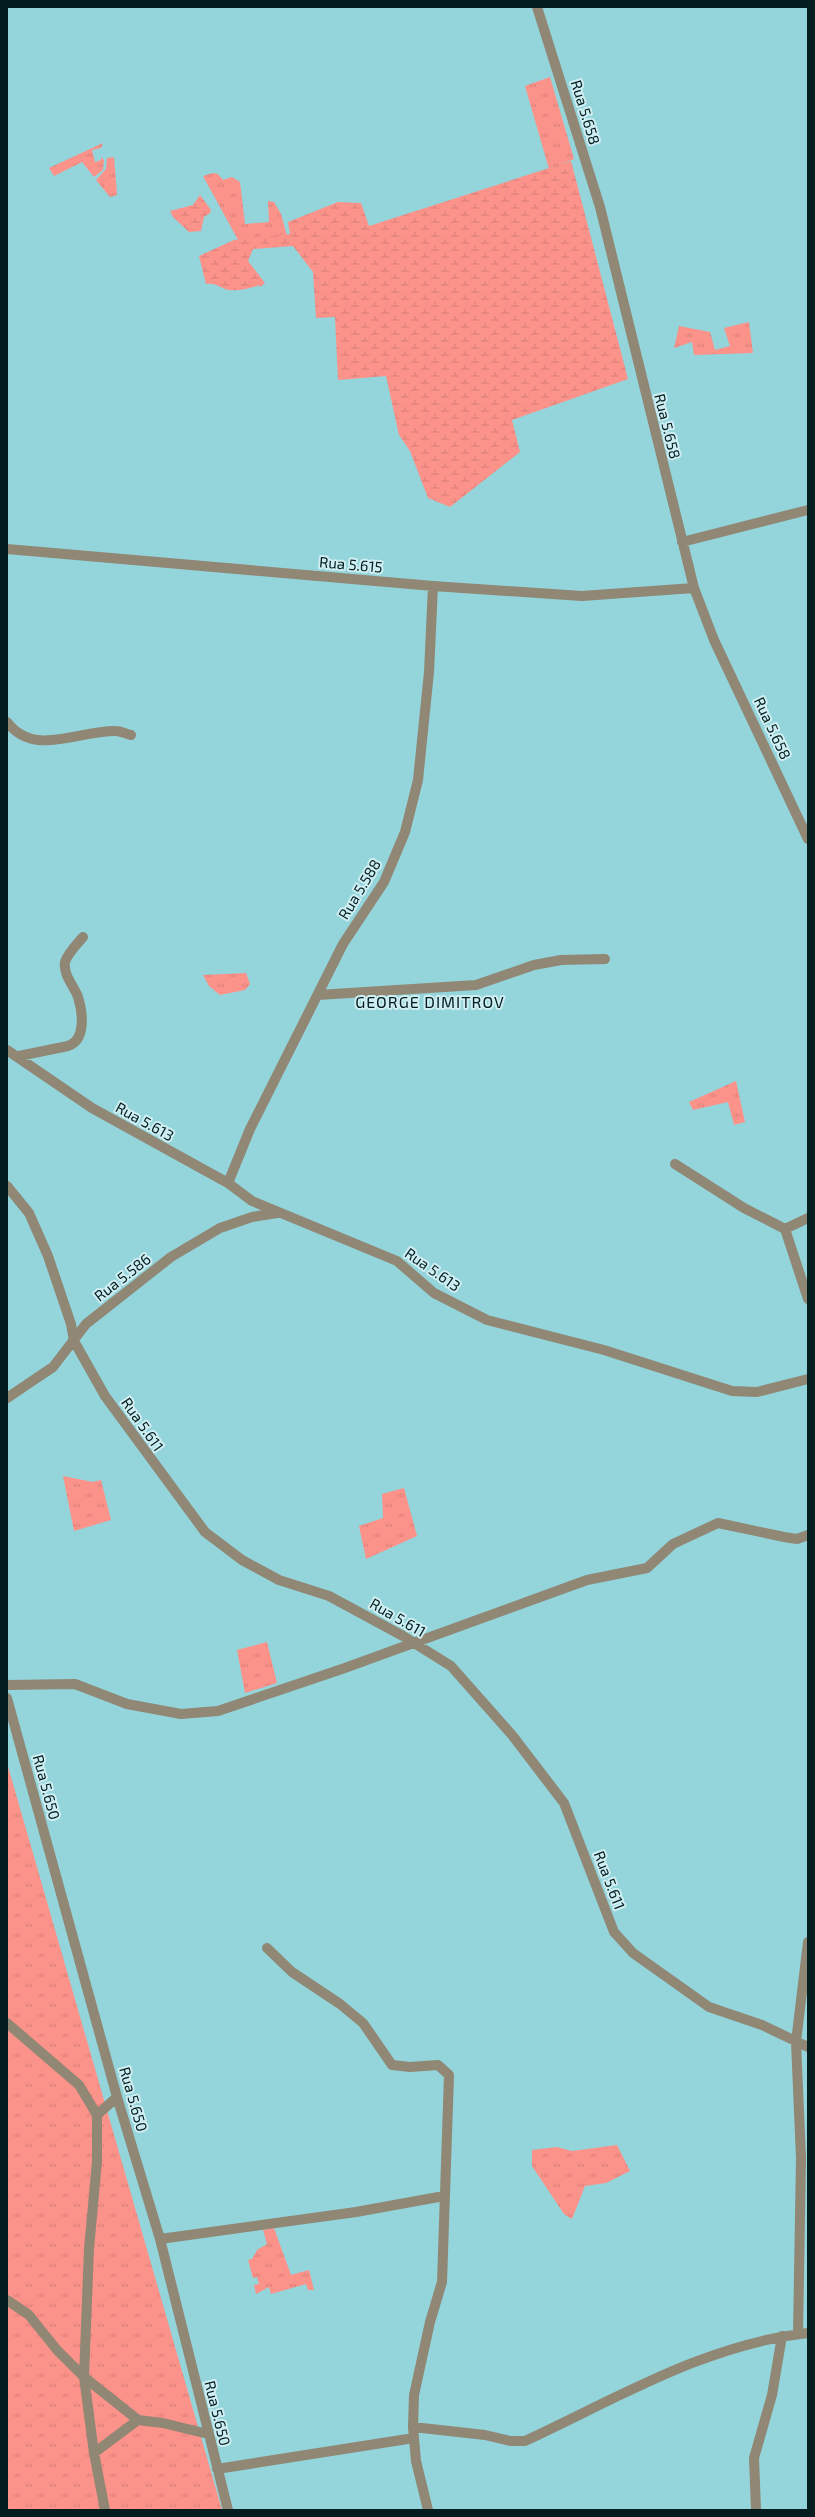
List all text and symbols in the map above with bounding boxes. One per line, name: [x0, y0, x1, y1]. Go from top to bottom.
street label: Rua 5.658: [568, 78, 604, 146]
street label: Rua 5.658: [651, 392, 685, 460]
street label: Rua 5.615: [319, 552, 383, 576]
street label: Rua 5.658: [751, 694, 795, 762]
street label: Rua 5.588: [334, 856, 384, 922]
district label: GEORGE DIMITROV: [355, 992, 505, 1011]
street label: Rua 5.613: [113, 1098, 177, 1144]
street label: Rua 5.613: [402, 1243, 464, 1295]
street label: Rua 5.586: [90, 1249, 154, 1305]
street label: Rua 5.611: [118, 1394, 168, 1454]
street label: Rua 5.611: [367, 1594, 429, 1640]
street label: Rua 5.650: [30, 1753, 64, 1821]
street label: Rua 5.611: [591, 1848, 629, 1912]
street label: Rua 5.650: [116, 2065, 152, 2133]
street label: Rua 5.650: [201, 2379, 235, 2447]

